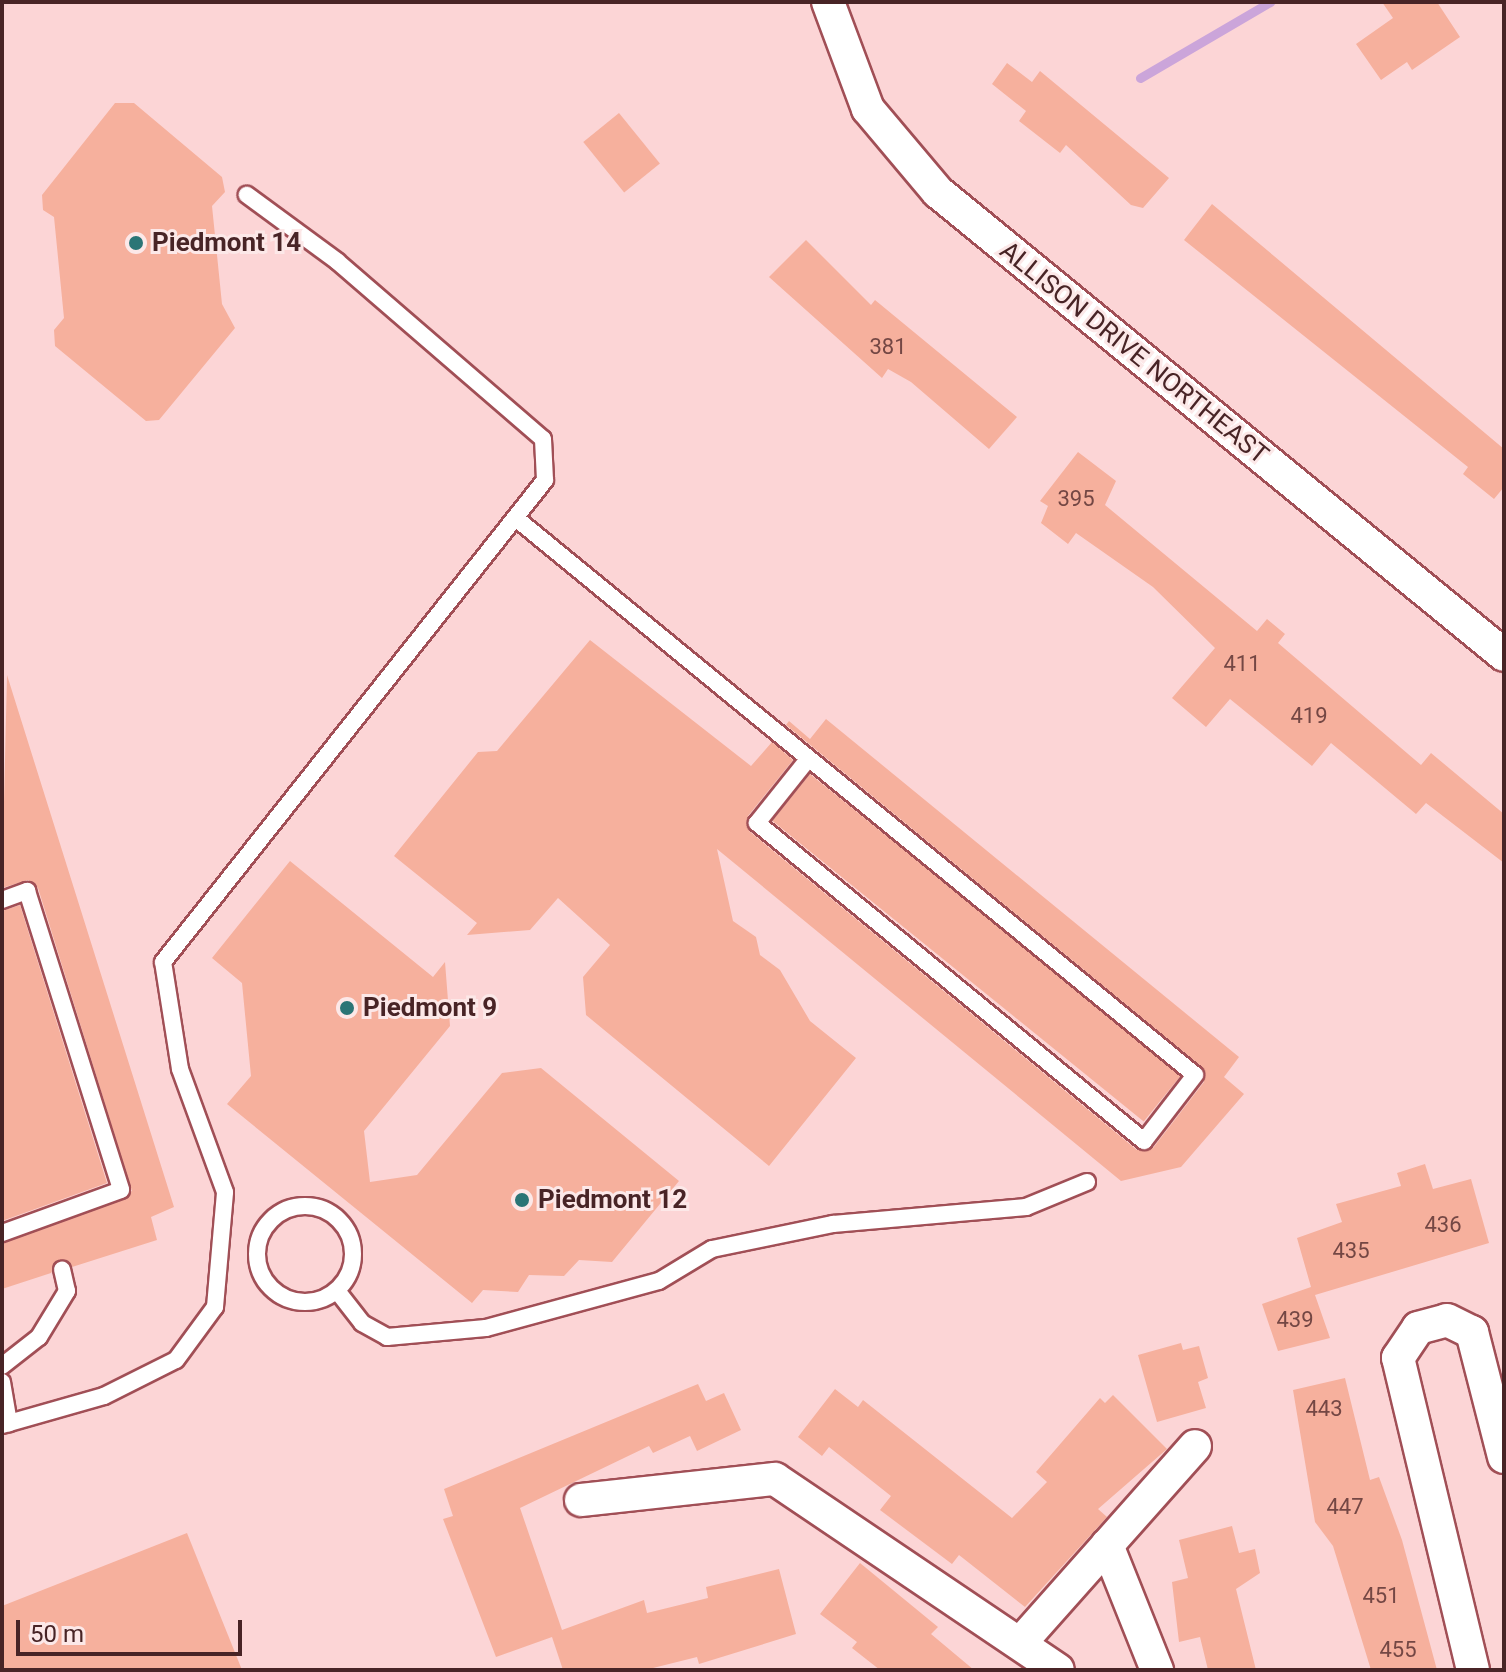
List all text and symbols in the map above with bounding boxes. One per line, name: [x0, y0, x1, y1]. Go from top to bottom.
place label: Piedmont 14: [152, 227, 301, 259]
marker: Piedmont 14: [127, 234, 145, 252]
street label: ALLISON DRIVE NORTHEAST: [993, 235, 1275, 471]
house number: 381: [869, 334, 907, 360]
house number: 395: [1057, 486, 1095, 512]
house number: 411: [1223, 651, 1261, 677]
house number: 419: [1290, 703, 1328, 729]
place label: Piedmont 9: [363, 992, 497, 1024]
marker: Piedmont 9: [338, 999, 356, 1017]
place label: Piedmont 12: [538, 1184, 687, 1216]
marker: Piedmont 12: [513, 1191, 531, 1209]
house number: 436: [1424, 1212, 1462, 1238]
house number: 435: [1332, 1238, 1370, 1264]
house number: 439: [1276, 1307, 1314, 1333]
house number: 443: [1305, 1396, 1343, 1422]
house number: 447: [1326, 1494, 1364, 1520]
house number: 451: [1362, 1583, 1400, 1609]
scale bar: [20, 1604, 246, 1654]
text: 50 m: [30, 1620, 84, 1648]
house number: 455: [1379, 1637, 1417, 1663]

